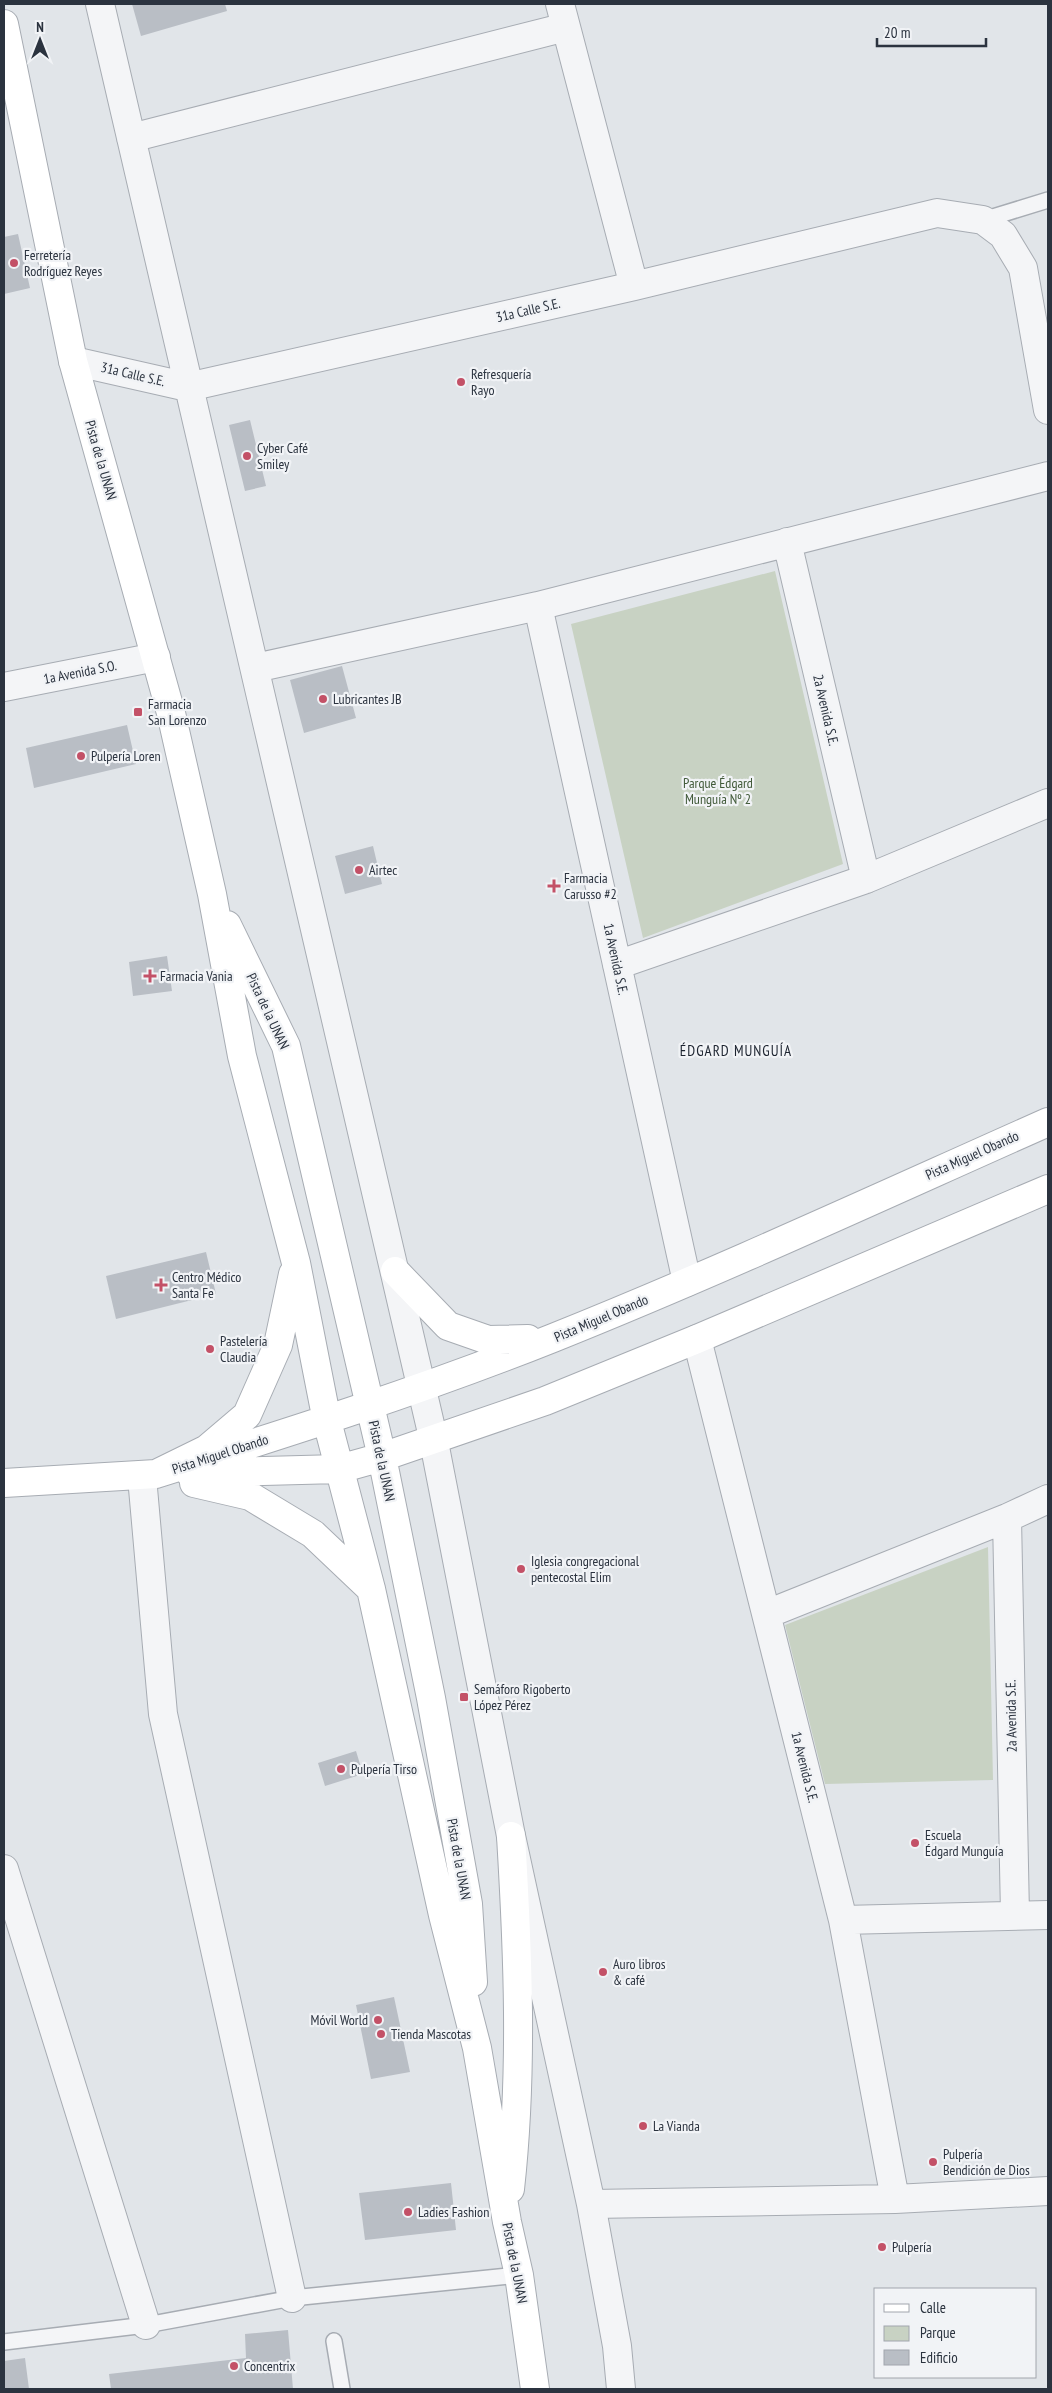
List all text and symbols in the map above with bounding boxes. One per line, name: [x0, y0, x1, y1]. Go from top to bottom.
north arrow: [15, 15, 65, 65]
scale bar: [877, 15, 986, 47]
text: N: [36, 18, 44, 36]
text: 20 m: [884, 23, 910, 42]
place label: Ferretería Rodríguez Reyes: [24, 246, 102, 280]
marker: Ferretería Rodríguez Reyes: [8, 257, 20, 269]
street label: 31a Calle S.E.: [494, 294, 562, 326]
street label: 31a Calle S.E.: [99, 358, 167, 390]
place label: Refresquería Rayo: [471, 365, 531, 399]
marker: Refresquería Rayo: [455, 376, 467, 388]
street label: Pista de la UNAN: [81, 418, 121, 502]
place label: Cyber Café Smiley: [257, 439, 308, 473]
marker: Cyber Café Smiley: [241, 450, 253, 462]
street label: 1a Avenida S.O.: [42, 656, 118, 688]
street label: 2a Avenida S.E.: [809, 673, 843, 747]
place label: Lubricantes JB: [333, 690, 402, 708]
marker: Lubricantes JB: [317, 693, 329, 705]
place label: Farmacia San Lorenzo: [148, 695, 207, 729]
marker: Farmacia San Lorenzo: [132, 706, 144, 718]
place label: Pulpería Loren: [91, 747, 161, 765]
marker: Pulpería Loren: [75, 750, 87, 762]
park label: Parque Édgard Munguía Nº 2: [683, 774, 753, 808]
place label: Airtec: [369, 861, 397, 879]
marker: Airtec: [353, 864, 365, 876]
place label: Farmacia Carusso #2: [564, 869, 617, 903]
marker: Farmacia Carusso #2: [548, 880, 560, 892]
street label: 1a Avenida S.E.: [600, 922, 632, 996]
place label: Farmacia Vania: [160, 967, 232, 985]
marker: Farmacia Vania: [144, 970, 156, 982]
street label: Pista de la UNAN: [242, 970, 294, 1052]
district label: ÉDGARD MUNGUÍA: [680, 1041, 792, 1060]
street label: Pista Miguel Obando: [923, 1126, 1021, 1184]
place label: Centro Médico Santa Fe: [172, 1268, 241, 1302]
marker: Centro Médico Santa Fe: [154, 1278, 168, 1292]
street label: Pista Miguel Obando: [551, 1290, 651, 1346]
place label: Pastelería Claudia: [220, 1332, 267, 1366]
marker: Pastelería Claudia: [204, 1343, 216, 1355]
street label: Pista de la UNAN: [365, 1419, 399, 1503]
street label: Pista Miguel Obando: [170, 1430, 270, 1478]
place label: Iglesia congregacional pentecostal Elim: [531, 1552, 640, 1586]
marker: Iglesia congregacional pentecostal Elim: [515, 1563, 527, 1575]
street label: 2a Avenida S.E.: [1001, 1679, 1021, 1753]
place label: Semáforo Rigoberto López Pérez: [474, 1680, 571, 1714]
marker: Semáforo Rigoberto López Pérez: [458, 1691, 470, 1703]
street label: 1a Avenida S.E.: [787, 1730, 823, 1804]
place label: Pulpería Tirso: [351, 1760, 417, 1778]
marker: Pulpería Tirso: [335, 1763, 347, 1775]
street label: Pista de la UNAN: [443, 1817, 475, 1901]
place label: Escuela Édgard Munguía: [925, 1826, 1003, 1860]
marker: Escuela Édgard Munguía: [909, 1837, 921, 1849]
place label: Auro libros & café: [613, 1955, 666, 1989]
marker: Auro libros & café: [597, 1966, 609, 1978]
place label: Móvil World: [311, 2011, 368, 2029]
marker: Móvil World: [372, 2014, 384, 2026]
place label: Tienda Mascotas: [391, 2025, 471, 2043]
marker: Tienda Mascotas: [375, 2028, 387, 2040]
place label: La Vianda: [653, 2117, 700, 2135]
marker: La Vianda: [637, 2120, 649, 2132]
place label: Pulpería Bendición de Dios: [943, 2145, 1030, 2179]
marker: Pulpería Bendición de Dios: [927, 2156, 939, 2168]
place label: Ladies Fashion: [418, 2203, 489, 2221]
marker: Ladies Fashion: [402, 2206, 414, 2218]
street label: Pista de la UNAN: [498, 2221, 532, 2305]
place label: Pulpería: [892, 2238, 932, 2256]
marker: Pulpería: [876, 2241, 888, 2253]
legend: [874, 2288, 1037, 2378]
text: Calle: [920, 2298, 946, 2317]
text: Parque: [920, 2323, 956, 2342]
text: Edificio: [920, 2348, 958, 2367]
place label: Concentrix: [244, 2357, 296, 2375]
marker: Concentrix: [228, 2360, 240, 2372]

